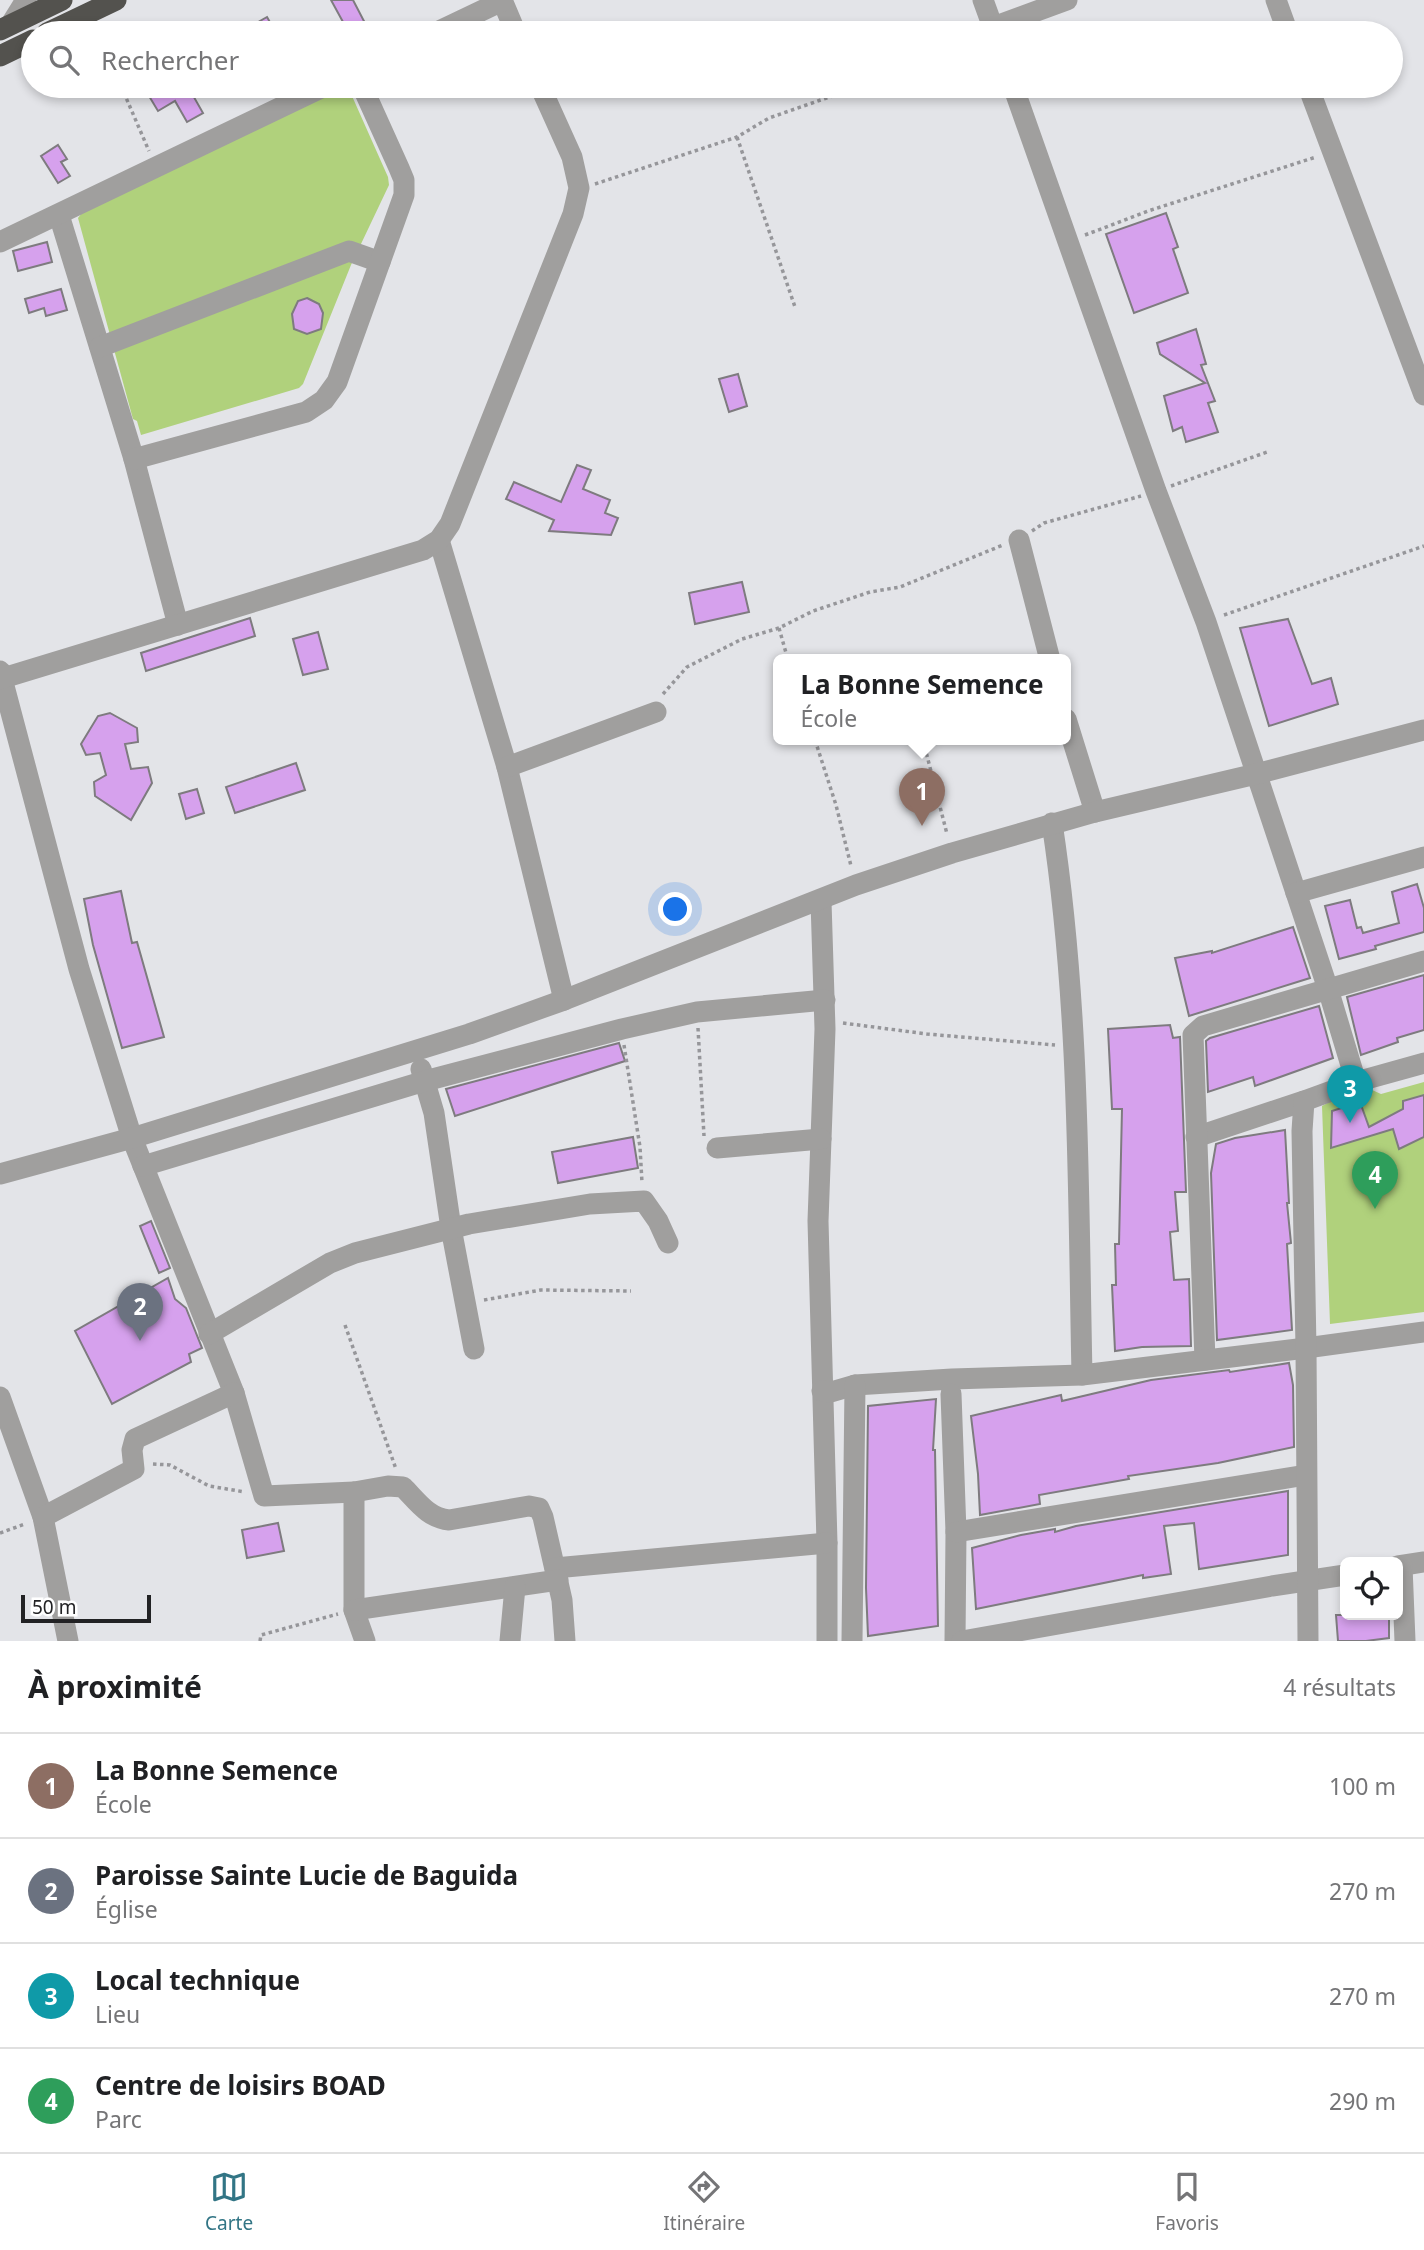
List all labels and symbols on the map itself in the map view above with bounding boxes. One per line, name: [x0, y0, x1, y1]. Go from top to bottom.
pin: 1: [899, 768, 945, 826]
your location: [658, 892, 692, 926]
pin: 3: [1327, 1065, 1373, 1123]
pin: 4: [1352, 1151, 1398, 1209]
pin: 2: [117, 1283, 163, 1341]
scale bar: [21, 1592, 150, 1624]

